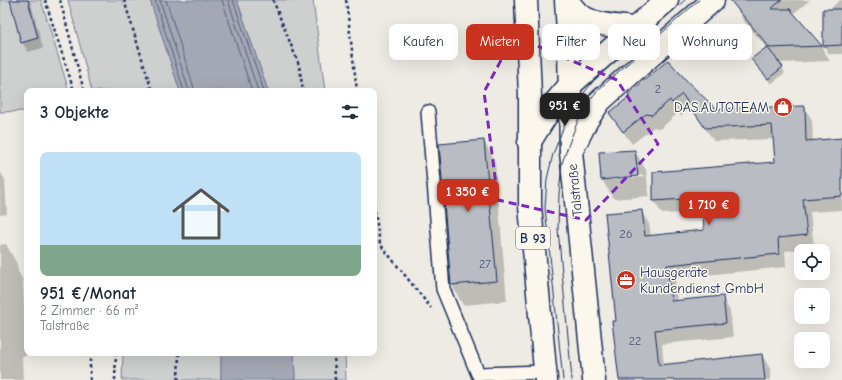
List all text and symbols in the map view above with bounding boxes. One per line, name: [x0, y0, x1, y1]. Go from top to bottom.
chip: Kaufen: [389, 24, 458, 60]
chip: Mieten: [466, 24, 534, 60]
chip: Filter: [542, 24, 600, 60]
chip: Neu: [608, 24, 660, 60]
chip: Wohnung: [668, 24, 752, 60]
house number: 2: [655, 82, 661, 96]
pin: 951 €: [537, 93, 593, 127]
shop icon: DAS.AUTOTEAM: [772, 96, 794, 118]
text: 951 €: [549, 98, 581, 113]
place label: DAS.AUTOTEAM: [674, 99, 769, 116]
icon: filters: [339, 101, 361, 123]
text: 3 Objekte: [40, 103, 109, 122]
street label: Talstraße: [564, 163, 586, 217]
icon: home: [165, 178, 237, 250]
pin: 1 350 €: [431, 179, 505, 213]
text: 1 350 €: [446, 184, 490, 199]
pin: 1 710 €: [672, 192, 746, 226]
text: 1 710 €: [688, 197, 730, 212]
road number: B 93: [516, 227, 550, 249]
house number: 26: [620, 227, 632, 241]
map controls: [794, 244, 830, 368]
button: locate: [794, 244, 830, 280]
house number: 27: [479, 257, 491, 271]
place label: Hausgeräte Kundendienst GmbH: [640, 264, 764, 297]
office icon: Hausgeräte Kundendienst GmbH: [615, 269, 637, 291]
text: 951 €/Monat: [40, 284, 136, 303]
button: +: [794, 288, 830, 324]
text: 2 Zimmer · 66 m²: [40, 303, 138, 318]
text: Talstraße: [40, 318, 89, 333]
button: −: [794, 332, 830, 368]
house number: 22: [629, 334, 641, 348]

